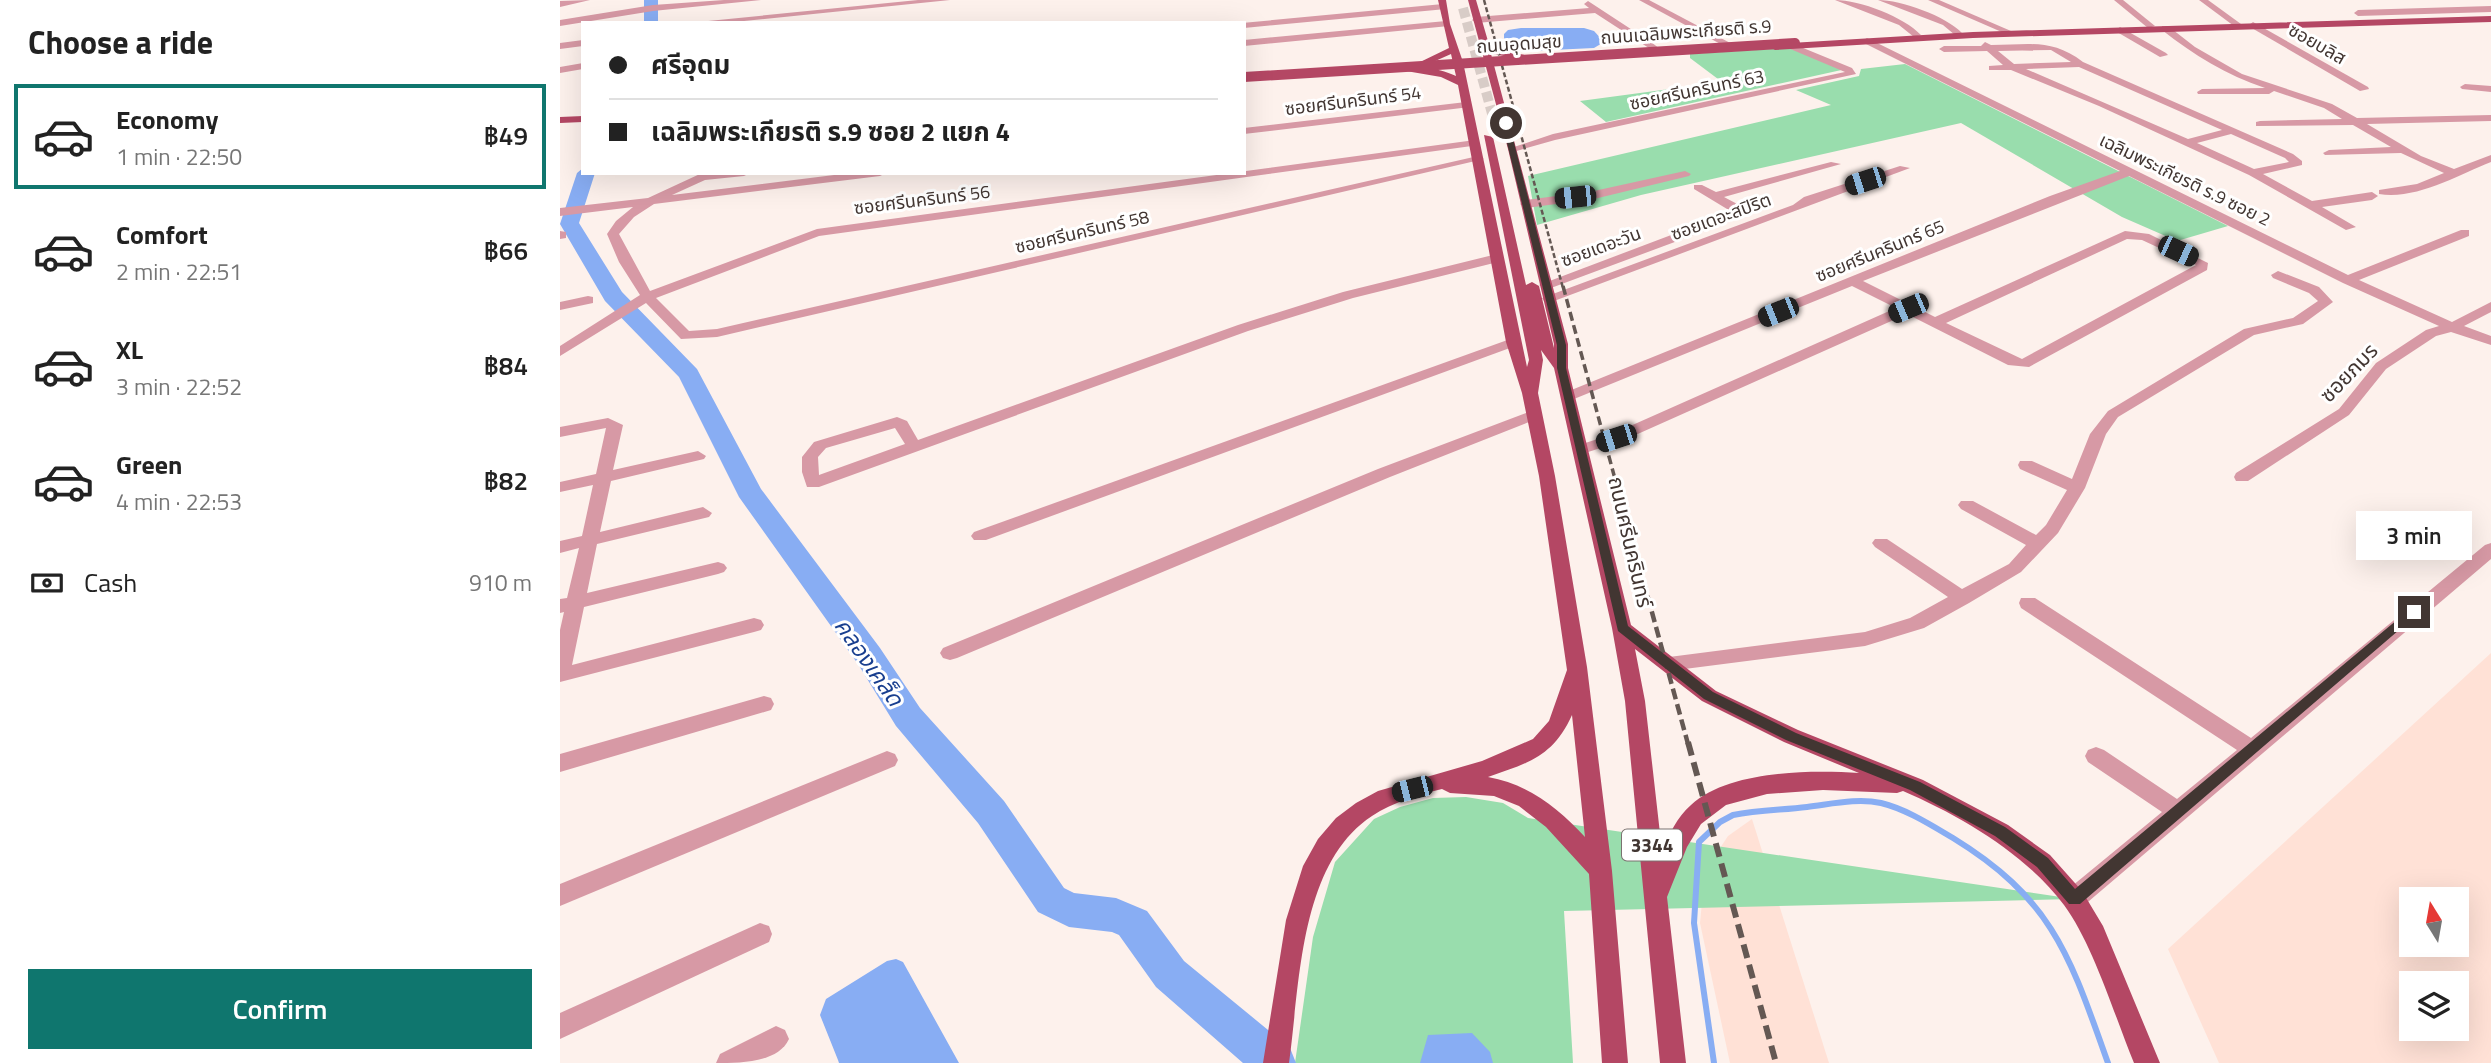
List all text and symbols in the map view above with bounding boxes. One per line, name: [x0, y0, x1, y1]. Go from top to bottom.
street label: ถนนเฉลิมพระเกียรติ ร.9: [1600, 12, 1772, 51]
street label: ซอยบลิส: [2283, 16, 2351, 71]
text: Choose a ride: [28, 18, 213, 66]
street label: ถนนอุดมสุข: [1475, 27, 1563, 60]
text: ศรีอุดม: [651, 45, 730, 84]
street label: ซอยศรีนครินทร์ 63: [1627, 62, 1767, 117]
street label: ซอยศรีนครินทร์ 54: [1283, 79, 1423, 122]
text: Economy: [116, 100, 218, 139]
icon: car: [32, 105, 95, 168]
route start: [1490, 107, 1522, 139]
text: เฉลิมพระเกียรติ ร.9 ซอย 2 แยก 4: [651, 112, 1010, 151]
text: ฿49: [484, 116, 528, 155]
street label: เฉลิมพระเกียรติ ร.9 ซอย 2: [2095, 126, 2275, 233]
text: 1 min · 22:50: [116, 139, 242, 174]
car: [1842, 165, 1889, 197]
street label: ซอยศรีนครินทร์ 56: [852, 178, 992, 221]
car: [1554, 184, 1597, 210]
street label: ซอยเดอะสปิริต: [1667, 186, 1775, 247]
street label: ซอยศรีนครินทร์ 58: [1012, 203, 1152, 260]
street label: ซอยศรีนครินทร์ 65: [1811, 212, 1948, 289]
text: Comfort: [116, 215, 208, 254]
icon: car: [32, 220, 95, 283]
street label: ซอยเดอะวัน: [1557, 220, 1645, 274]
text: ฿66: [484, 231, 528, 270]
car: [2155, 233, 2202, 269]
text: 2 min · 22:51: [116, 254, 242, 289]
car: [1885, 290, 1932, 326]
car: [1755, 294, 1802, 330]
text: XL: [116, 330, 143, 369]
icon: car: [32, 335, 95, 398]
street label: ซอยภมร: [2312, 335, 2385, 409]
text: ฿84: [484, 346, 528, 385]
text: 3 min · 22:52: [116, 369, 242, 404]
car: [1593, 422, 1640, 454]
text: Green: [116, 445, 182, 484]
icon: car: [32, 450, 95, 513]
text: ฿82: [484, 461, 528, 500]
street label: ถนนศรีนครินทร์: [1600, 473, 1662, 612]
text: 4 min · 22:53: [116, 484, 242, 519]
callout: 3 min: [2356, 510, 2472, 560]
text: 3 min: [2386, 518, 2442, 553]
text: Cash: [84, 563, 137, 602]
icon: cash: [28, 564, 66, 602]
text: 910 m: [469, 565, 532, 600]
route end: [2398, 596, 2430, 628]
water label: คลองเคล็ด: [826, 610, 913, 714]
car: [1390, 774, 1435, 804]
road number: 3344: [1622, 830, 1682, 860]
north arrow: [2399, 887, 2469, 957]
map controls: [2399, 887, 2469, 1041]
button: Confirm: [28, 969, 532, 1049]
button: layers: [2399, 971, 2469, 1041]

